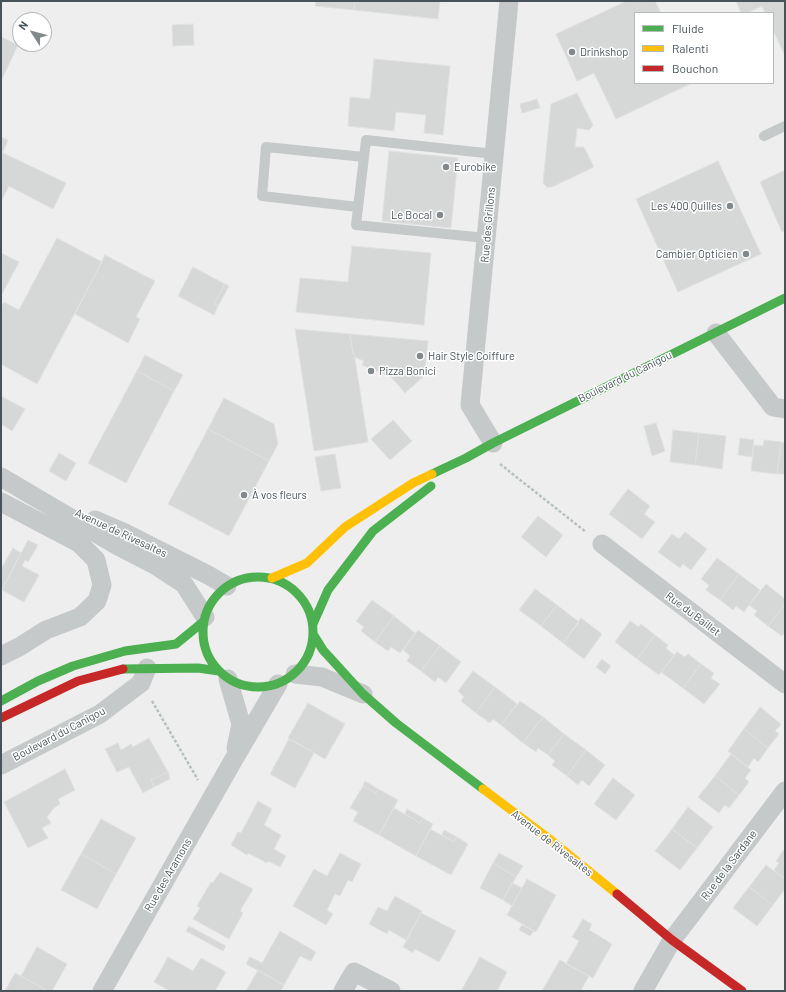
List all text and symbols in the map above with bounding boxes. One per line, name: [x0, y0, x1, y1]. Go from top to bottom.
north arrow: [12, 12, 52, 52]
legend: [634, 12, 774, 84]
text: N: [15, 18, 30, 32]
text: Fluide: [672, 21, 704, 35]
text: Ralenti: [672, 41, 709, 55]
place label: Drinkshop: [580, 45, 628, 59]
marker: Drinkshop: [567, 47, 577, 57]
text: Bouchon: [672, 61, 718, 75]
place label: Eurobike: [454, 160, 496, 174]
marker: Eurobike: [441, 162, 451, 172]
street label: Rue des Grillons: [478, 187, 498, 263]
place label: Les 400 Quilles: [651, 199, 722, 213]
marker: Les 400 Quilles: [725, 201, 735, 211]
place label: Le Bocal: [391, 208, 432, 222]
marker: Le Bocal: [435, 210, 445, 220]
place label: Cambier Opticien: [656, 247, 738, 261]
marker: Cambier Opticien: [741, 249, 751, 259]
place label: Hair Style Coiffure: [428, 349, 515, 363]
street label: Boulevard du Canigou: [576, 349, 674, 405]
marker: Hair Style Coiffure: [415, 351, 425, 361]
place label: Pizza Bonici: [379, 364, 436, 378]
marker: Pizza Bonici: [366, 366, 376, 376]
place label: À vos fleurs: [252, 488, 307, 502]
marker: À vos fleurs: [239, 490, 249, 500]
street label: Avenue de Rivesaltes: [73, 506, 169, 560]
street label: Rue du Baillet: [663, 589, 723, 639]
street label: Boulevard du Canigou: [11, 704, 107, 764]
street label: Avenue de Rivesaltes: [509, 807, 595, 879]
street label: Rue de la Sardane: [698, 827, 760, 903]
street label: Rue des Aramons: [142, 836, 194, 914]

